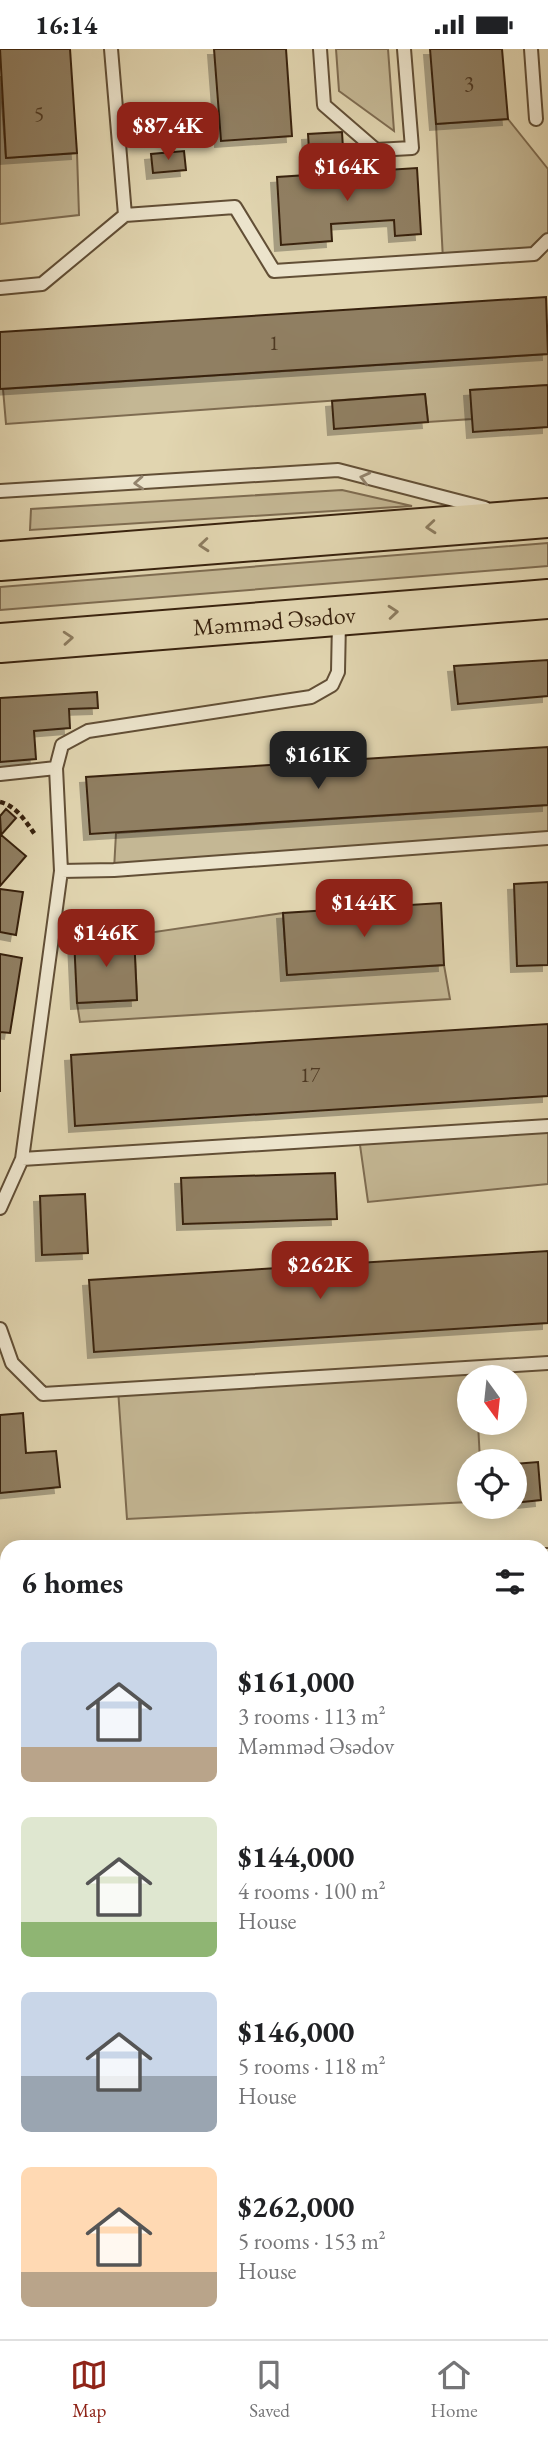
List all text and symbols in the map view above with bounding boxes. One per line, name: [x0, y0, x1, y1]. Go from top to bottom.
text: 16:14: [35, 8, 97, 42]
house number: 3: [464, 70, 474, 97]
house number: 5: [34, 100, 44, 127]
pin: $87.4K: [111, 103, 225, 162]
text: $87.4K: [133, 110, 203, 140]
pin: $164K: [298, 143, 396, 203]
text: $164K: [315, 151, 379, 181]
house number: 1: [269, 329, 279, 356]
one-way arrow: [359, 472, 371, 486]
one-way arrow: [133, 475, 144, 490]
one-way arrow: [425, 519, 436, 534]
one-way arrow: [199, 537, 210, 552]
street label: Məmməd Əsədov: [191, 598, 357, 642]
one-way arrow: [387, 605, 398, 620]
one-way arrow: [63, 630, 74, 645]
pin: $161K: [269, 731, 367, 791]
text: $161K: [286, 739, 350, 769]
pin: $144K: [315, 879, 413, 939]
text: $144K: [332, 887, 396, 917]
pin: $146K: [57, 909, 155, 969]
text: $146K: [74, 917, 138, 947]
house number: 17: [300, 1061, 321, 1088]
pin: $262K: [271, 1241, 369, 1301]
text: $262K: [288, 1249, 352, 1279]
north arrow: [457, 1365, 527, 1435]
map controls: [457, 1365, 527, 1519]
button: locate: [457, 1449, 527, 1519]
text: 6 homes: [21, 1563, 123, 1602]
icon: filters: [491, 1563, 529, 1601]
text: $161,000: [238, 1662, 354, 1701]
icon: home: [77, 1670, 161, 1754]
text: 3 rooms · 113 m²: [238, 1701, 386, 1731]
text: Məmməd Əsədov: [238, 1731, 394, 1761]
text: $144,000: [238, 1837, 354, 1876]
icon: home: [77, 1845, 161, 1929]
text: 4 rooms · 100 m²: [238, 1876, 386, 1906]
text: House: [238, 1906, 297, 1936]
text: $146,000: [238, 2012, 354, 2051]
icon: home: [77, 2020, 161, 2104]
text: 5 rooms · 118 m²: [238, 2051, 386, 2081]
text: House: [238, 2081, 297, 2111]
text: $262,000: [238, 2187, 354, 2226]
icon: home: [77, 2195, 161, 2279]
text: 5 rooms · 153 m²: [238, 2226, 386, 2256]
text: House: [238, 2256, 297, 2286]
tab: Map: [70, 2356, 108, 2423]
tab: Saved: [249, 2356, 290, 2423]
tab: Home: [431, 2356, 478, 2423]

